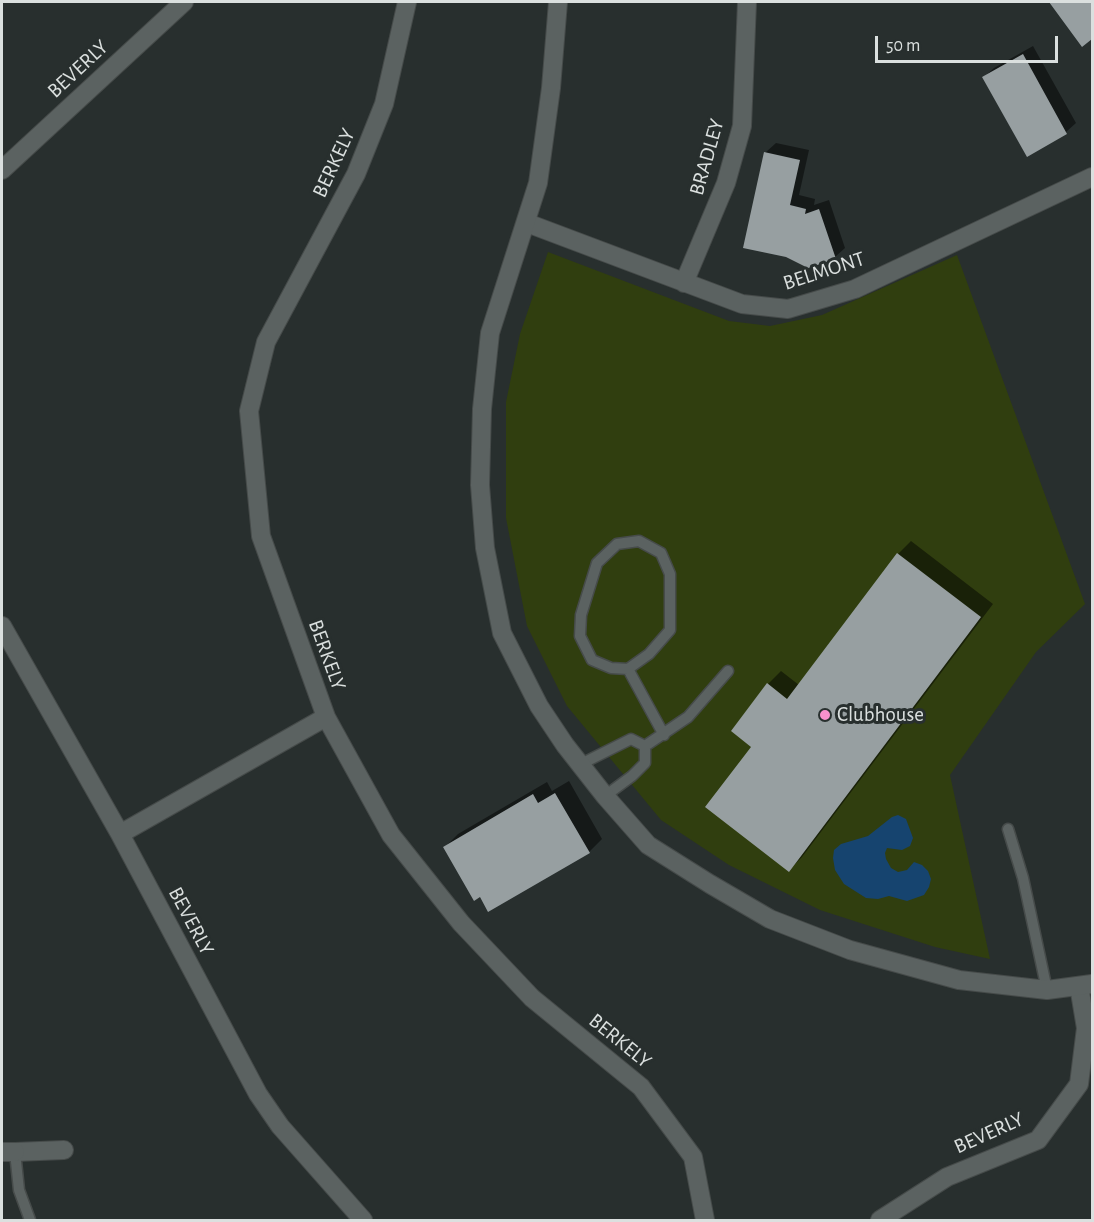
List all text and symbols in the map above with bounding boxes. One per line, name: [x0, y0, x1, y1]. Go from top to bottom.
scale bar: [878, 24, 1061, 62]
street label: BEVERLY: [42, 35, 114, 103]
text: 50 m: [886, 37, 920, 55]
street label: BRADLEY: [684, 116, 730, 198]
street label: BERKELY: [307, 124, 361, 202]
street label: BELMONT: [780, 246, 868, 296]
street label: BERKELY: [303, 616, 351, 694]
place label: Clubhouse: [837, 702, 924, 728]
marker: Clubhouse: [818, 708, 832, 722]
street label: BEVERLY: [163, 883, 219, 959]
street label: BERKELY: [584, 1008, 656, 1074]
street label: BEVERLY: [950, 1106, 1028, 1160]

